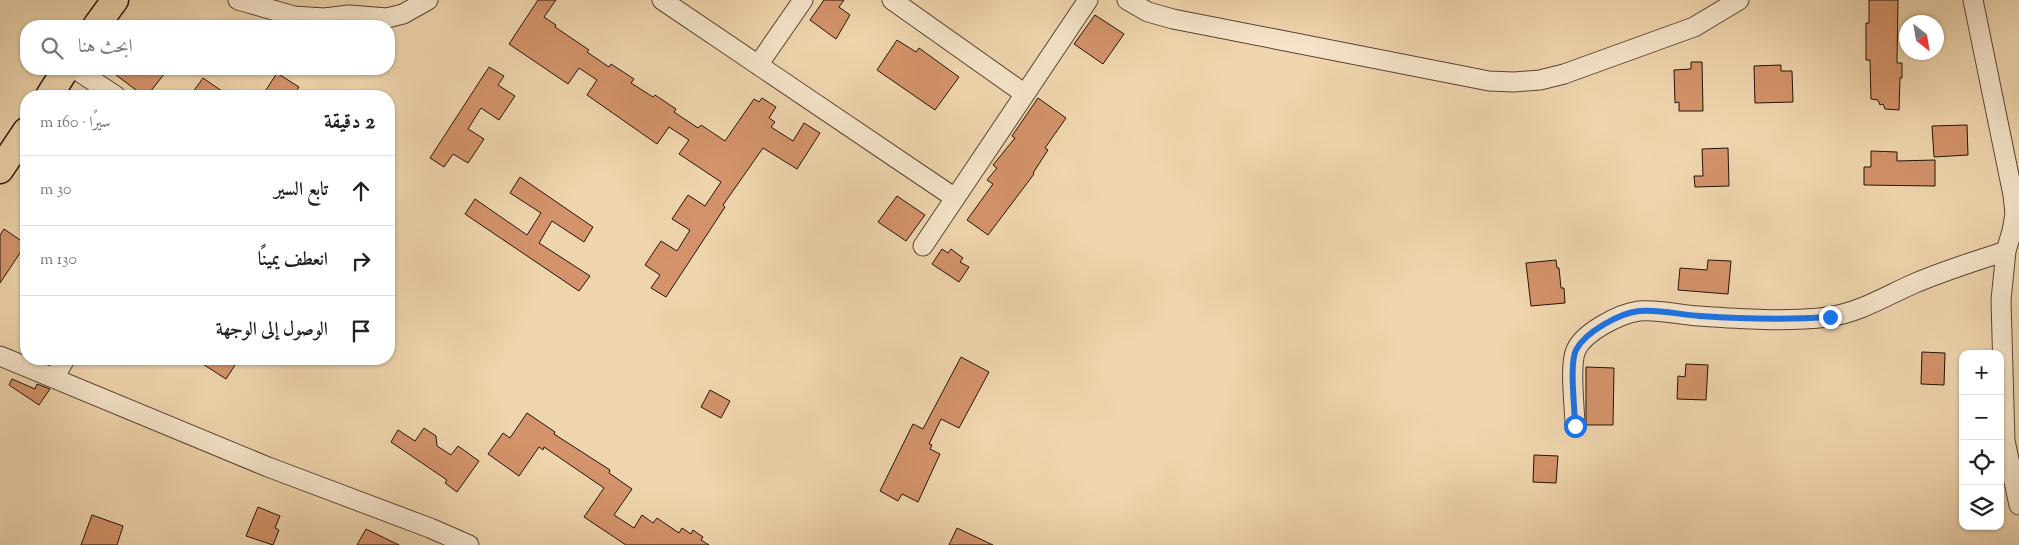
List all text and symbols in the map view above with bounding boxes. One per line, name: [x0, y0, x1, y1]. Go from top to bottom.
north arrow: [1899, 15, 1944, 60]
search box: [20, 20, 395, 75]
icon: search: [38, 34, 66, 62]
text: ابحث هنا: [78, 34, 133, 61]
text: 2 دقيقة: [324, 108, 375, 138]
text: سيرًا · 160 m: [40, 112, 111, 135]
text: تابع السير: [274, 177, 328, 204]
icon: ahead: [347, 177, 375, 205]
text: 30 m: [40, 179, 71, 202]
text: انعطف يمينًا: [258, 247, 328, 274]
icon: right: [347, 247, 375, 275]
text: 130 m: [40, 249, 77, 272]
route end: [1819, 306, 1842, 329]
text: الوصول إلى الوجهة: [216, 317, 328, 344]
icon: arrive: [347, 317, 375, 345]
map controls: [1959, 350, 2004, 530]
button: +: [1959, 350, 2004, 395]
button: −: [1959, 395, 2004, 440]
route start: [1564, 415, 1587, 438]
button: locate: [1959, 440, 2004, 485]
button: layers: [1959, 485, 2004, 530]

